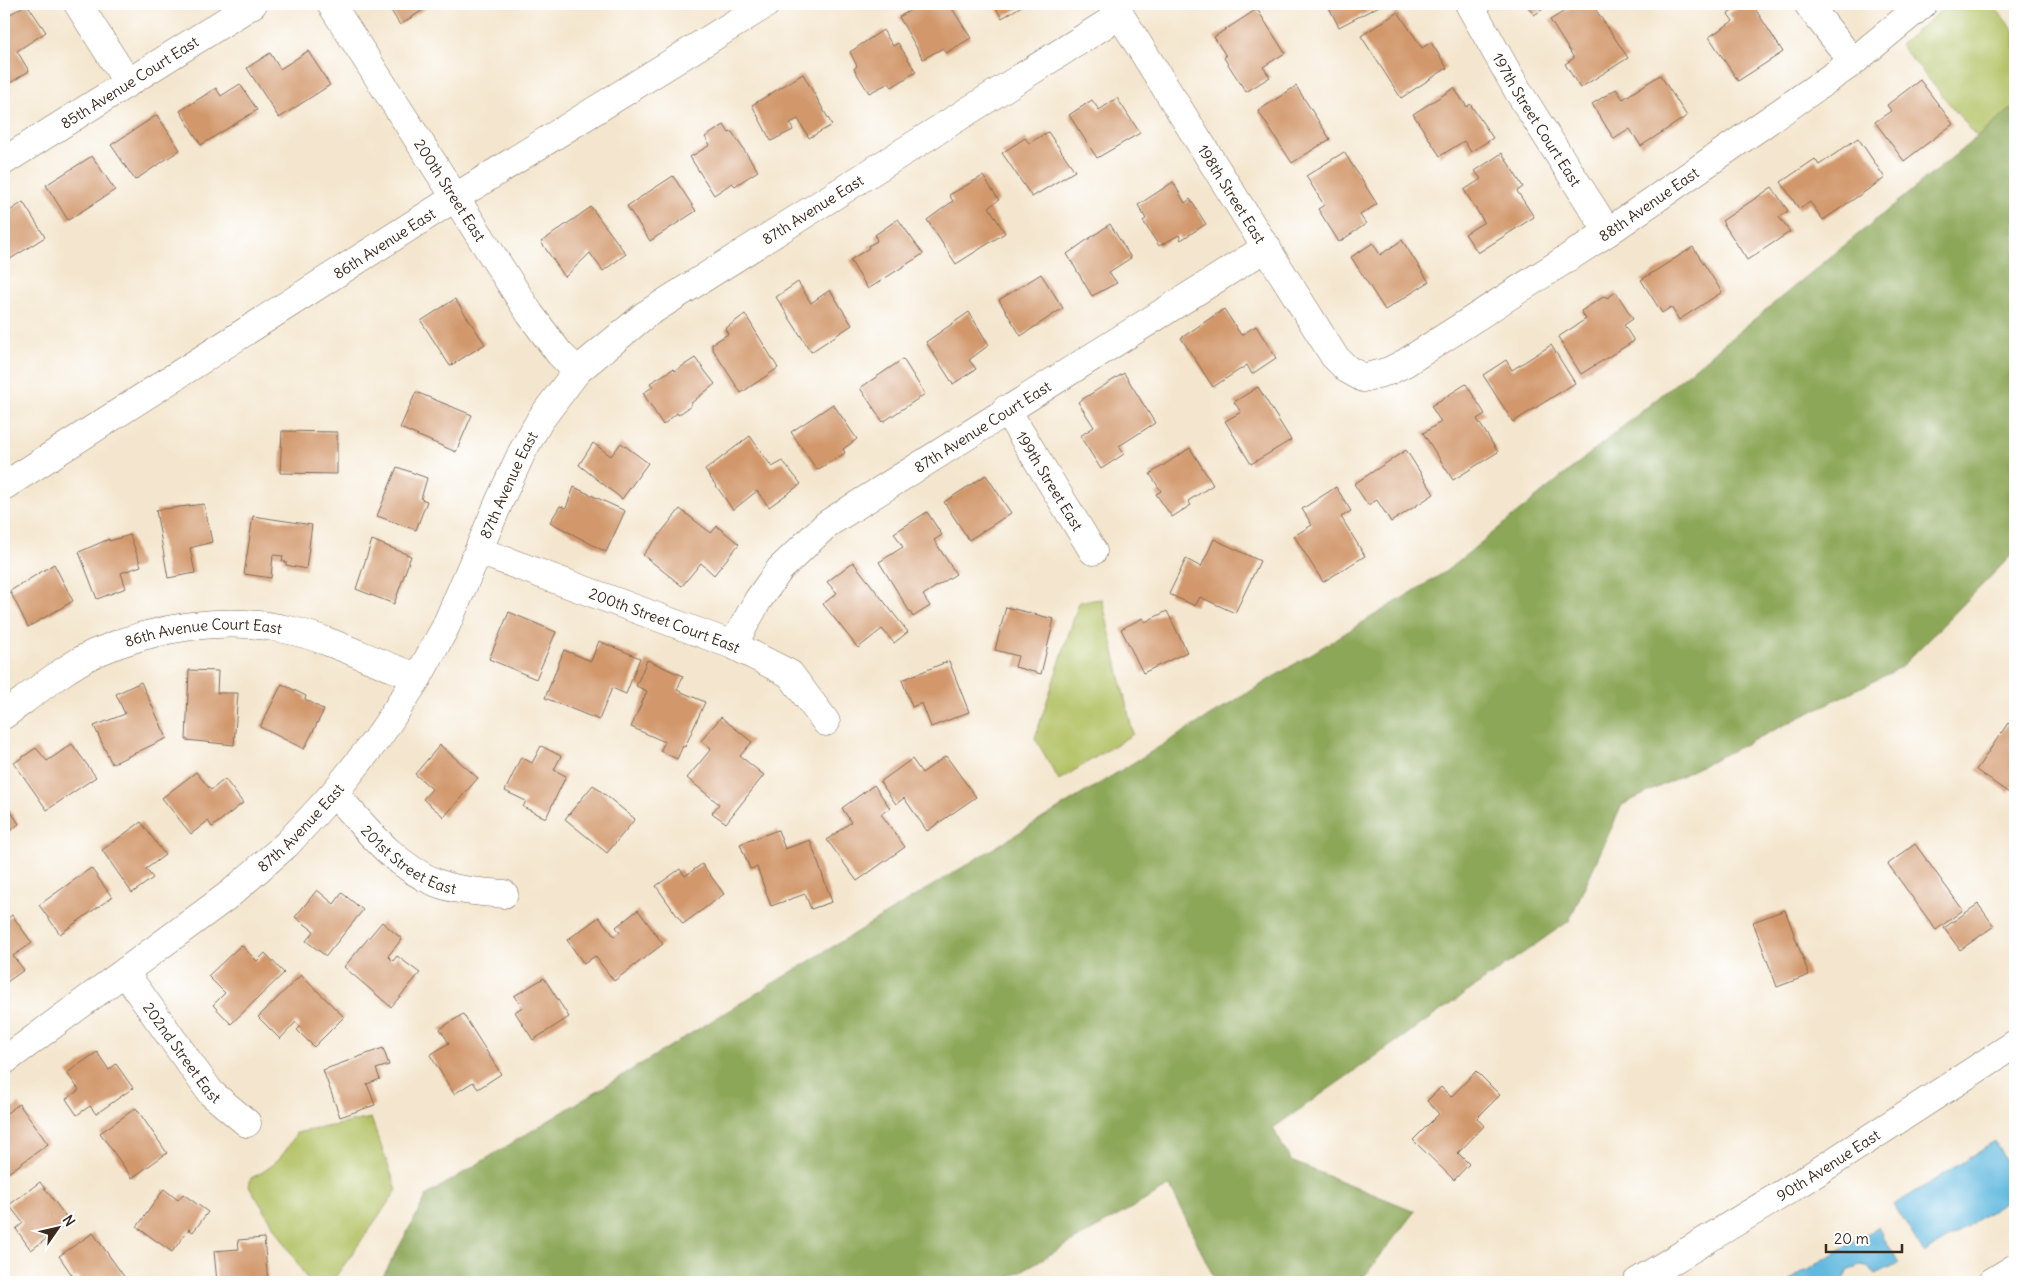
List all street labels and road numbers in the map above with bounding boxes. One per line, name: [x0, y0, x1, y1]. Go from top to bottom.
street label: 85th Avenue Court East: [57, 32, 202, 133]
street label: 197th Street Court East: [1489, 49, 1586, 190]
street label: 200th Street East: [411, 135, 490, 245]
street label: 198th Street East: [1194, 141, 1270, 247]
street label: 88th Avenue East: [1595, 163, 1702, 245]
street label: 87th Avenue East: [758, 170, 867, 248]
street label: 86th Avenue East: [329, 203, 439, 283]
street label: 87th Avenue Court East: [910, 376, 1054, 476]
street label: 199th Street East: [1012, 427, 1088, 534]
street label: 87th Avenue East: [475, 428, 541, 541]
street label: 200th Street Court East: [586, 583, 744, 657]
street label: 86th Avenue Court East: [122, 614, 284, 651]
street label: 87th Avenue East: [253, 779, 348, 876]
street label: 201st Street East: [358, 821, 458, 898]
street label: 202nd Street East: [139, 998, 225, 1107]
street label: 90th Avenue East: [1773, 1125, 1883, 1205]

